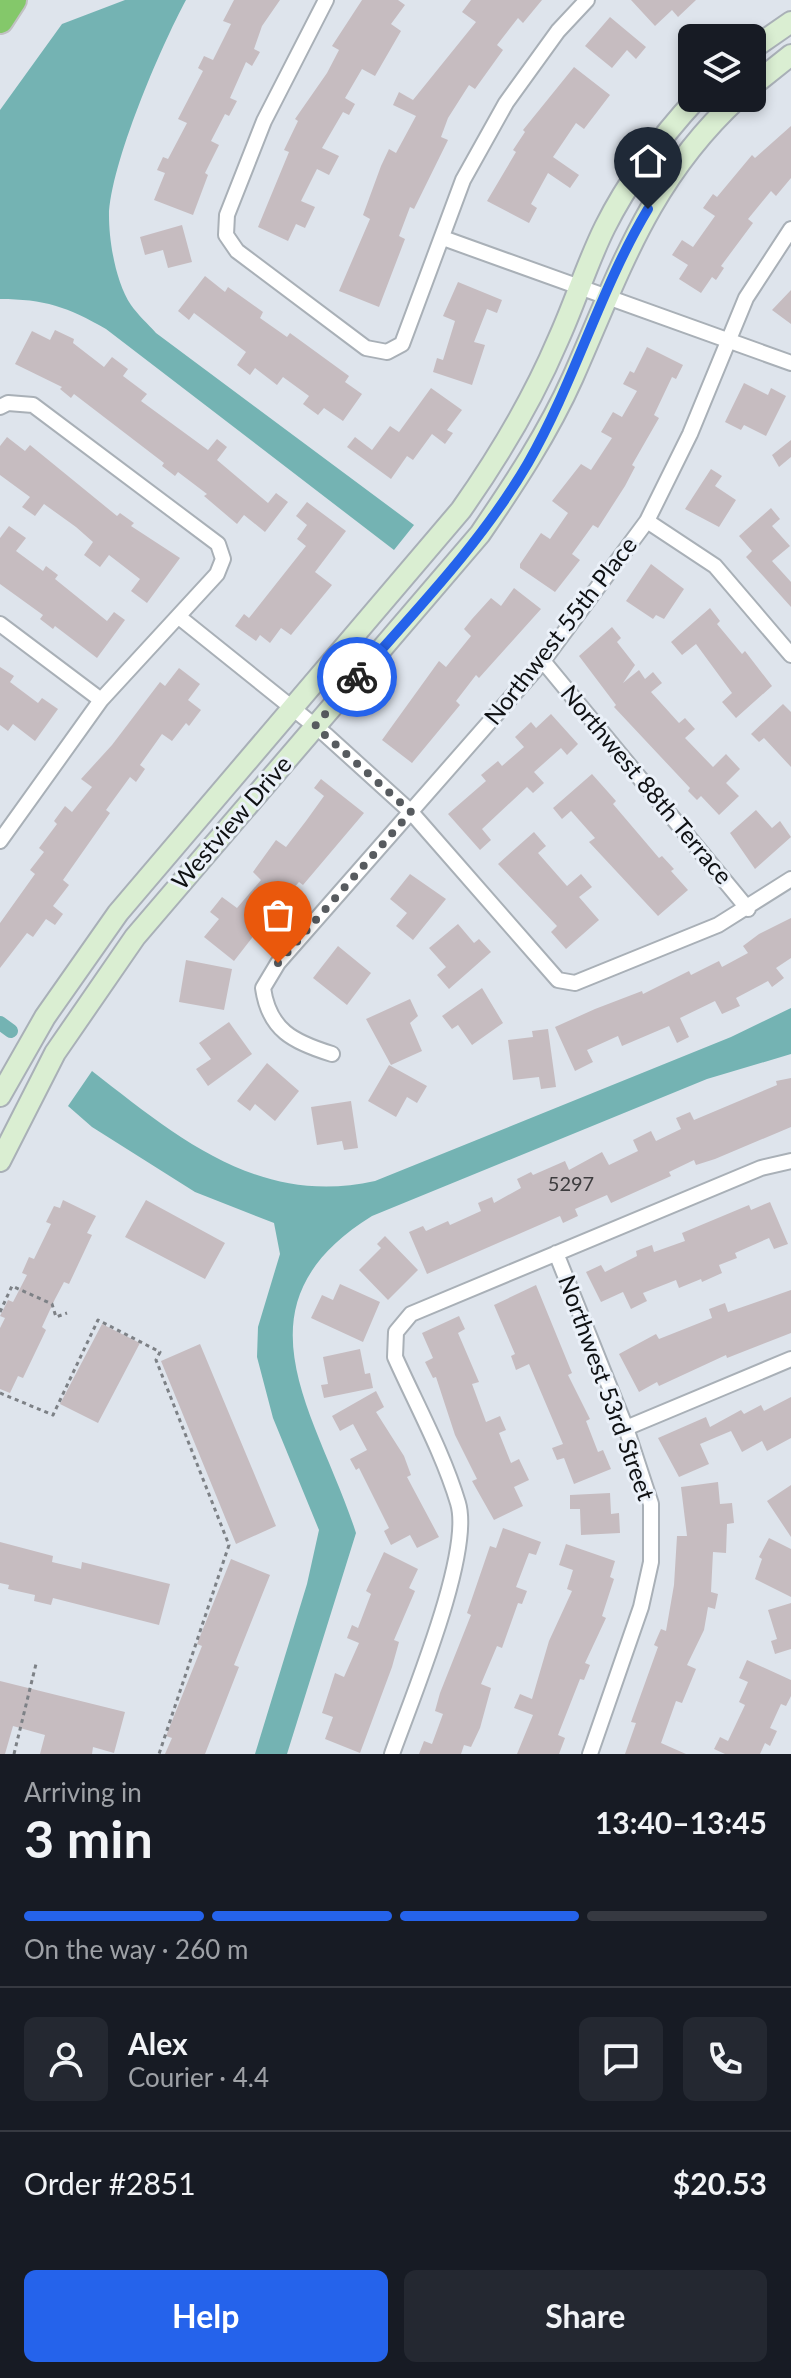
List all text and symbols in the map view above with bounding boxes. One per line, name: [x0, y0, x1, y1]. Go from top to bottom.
map controls: [678, 24, 766, 112]
button: layers: [678, 24, 766, 112]
pin: [614, 127, 682, 209]
icon: home: [626, 139, 670, 183]
street label: Northwest 55th Place: [477, 530, 642, 730]
courier: [317, 637, 397, 717]
icon: bike: [335, 655, 379, 699]
street label: Northwest 88th Terrace: [555, 679, 739, 890]
street label: Westview Drive: [165, 749, 297, 895]
pin: [244, 881, 312, 963]
icon: bag: [256, 893, 300, 937]
house number: 5297: [548, 1171, 594, 1195]
street label: Northwest 53rd Street: [553, 1271, 662, 1504]
text: Arriving in: [24, 1776, 142, 1808]
text: 13:40–13:45: [595, 1804, 767, 1840]
text: 3 min: [24, 1807, 153, 1869]
text: On the way · 260 m: [24, 1933, 248, 1965]
button: person: [24, 2017, 108, 2101]
button: chat: [579, 2017, 663, 2101]
button: phone: [683, 2017, 767, 2101]
text: Alex: [128, 2025, 188, 2061]
text: Courier · 4.4: [128, 2061, 269, 2093]
text: Order #2851: [24, 2165, 196, 2201]
text: $20.53: [673, 2165, 767, 2201]
button: Help: [24, 2270, 388, 2362]
button: Share: [404, 2270, 767, 2362]

